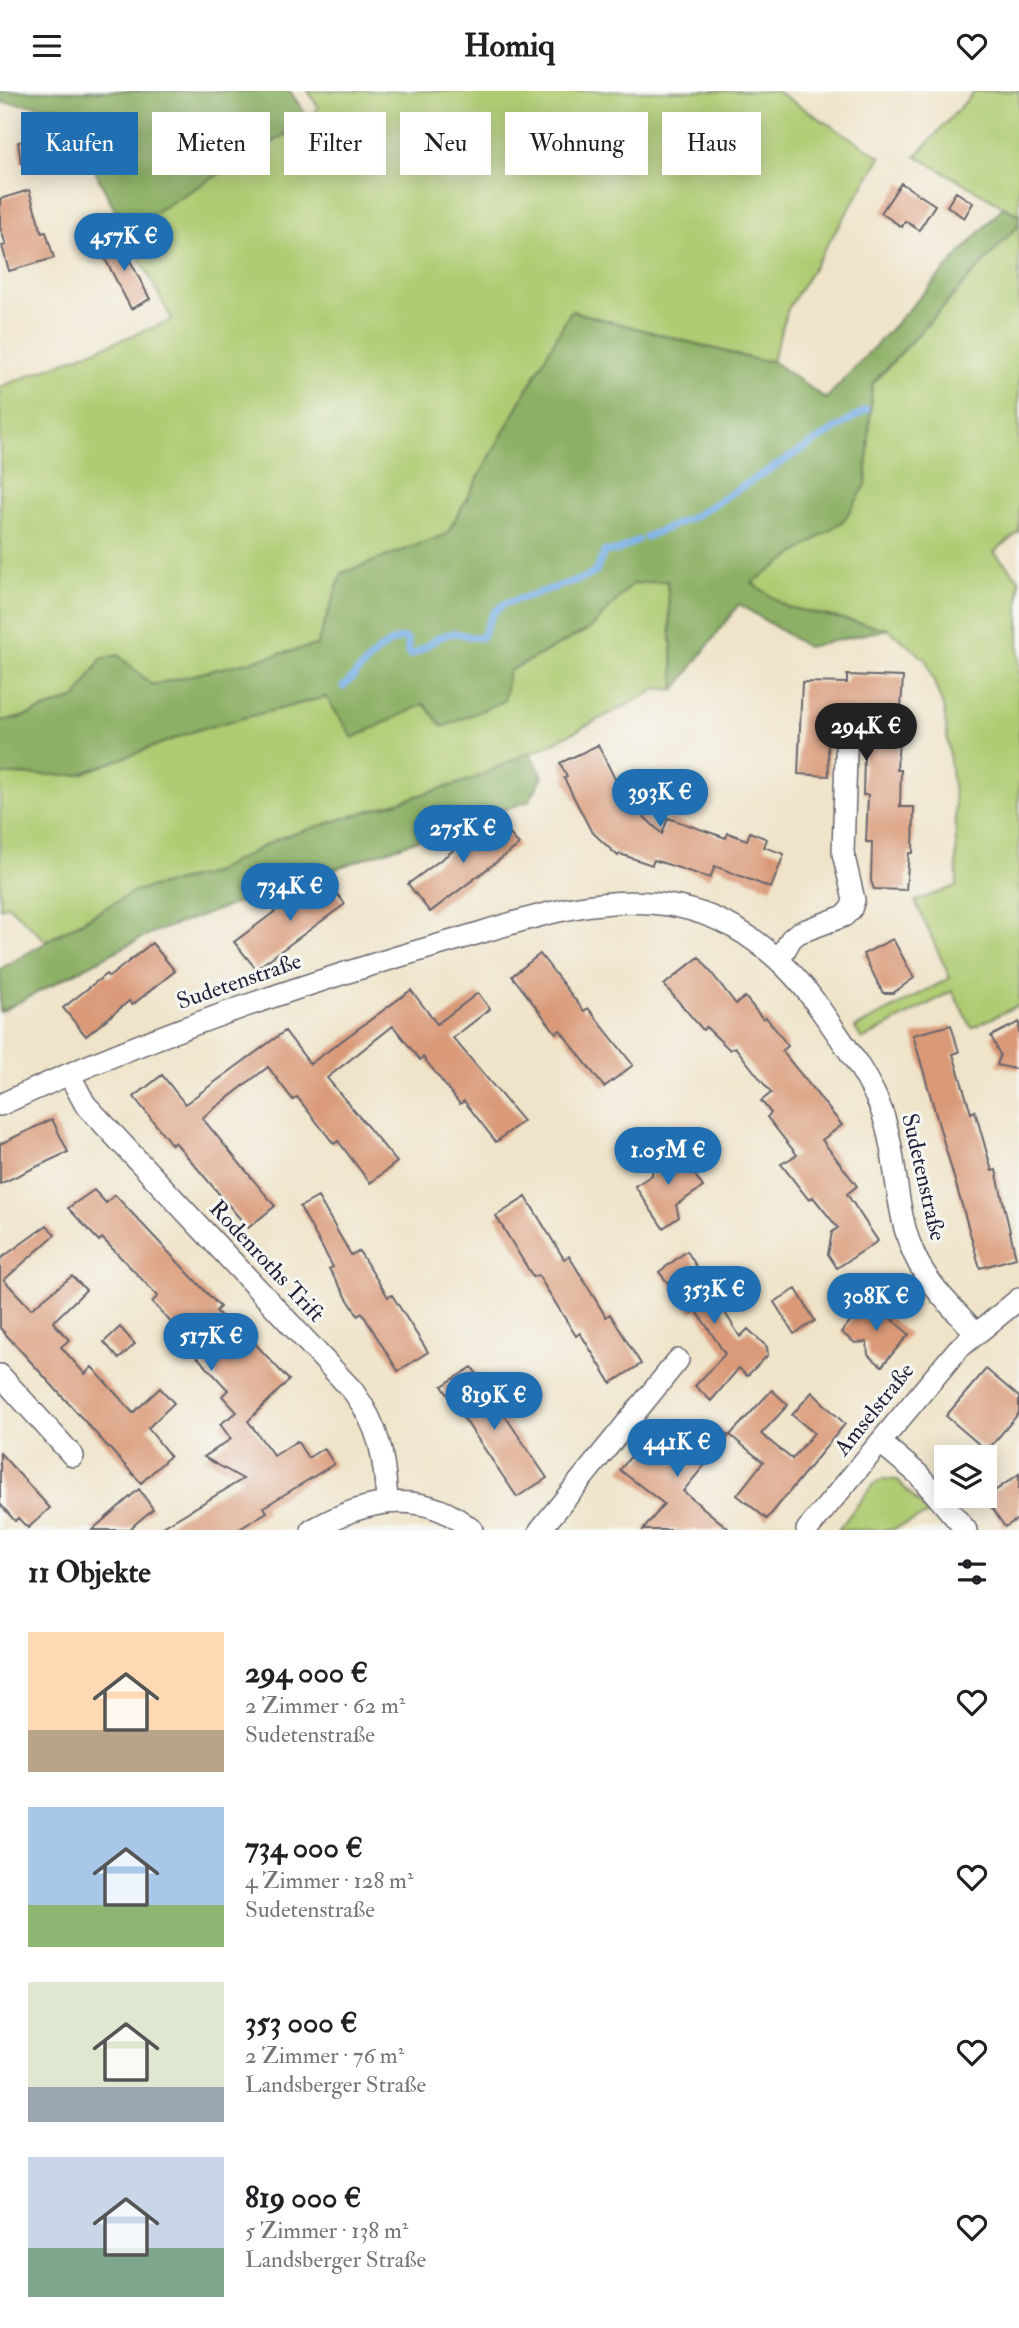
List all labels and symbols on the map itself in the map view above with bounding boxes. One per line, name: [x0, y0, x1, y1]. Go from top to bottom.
pin: 457K €: [67, 213, 181, 273]
pin: 294K €: [809, 703, 923, 763]
pin: 393K €: [603, 769, 717, 829]
pin: 275K €: [406, 805, 520, 865]
pin: 734K €: [233, 863, 347, 923]
street label: Sudetenstraße: [173, 946, 305, 1016]
street label: Sudetenstraße: [895, 1110, 953, 1244]
pin: 1.05M €: [603, 1127, 733, 1187]
street label: Rodenroths Trift: [203, 1194, 331, 1328]
pin: 353K €: [657, 1267, 771, 1326]
pin: 308K €: [819, 1273, 933, 1333]
pin: 517K €: [154, 1313, 268, 1373]
street label: Amselstraße: [827, 1356, 921, 1462]
pin: 819K €: [437, 1373, 551, 1432]
pin: 441K €: [620, 1419, 734, 1479]

